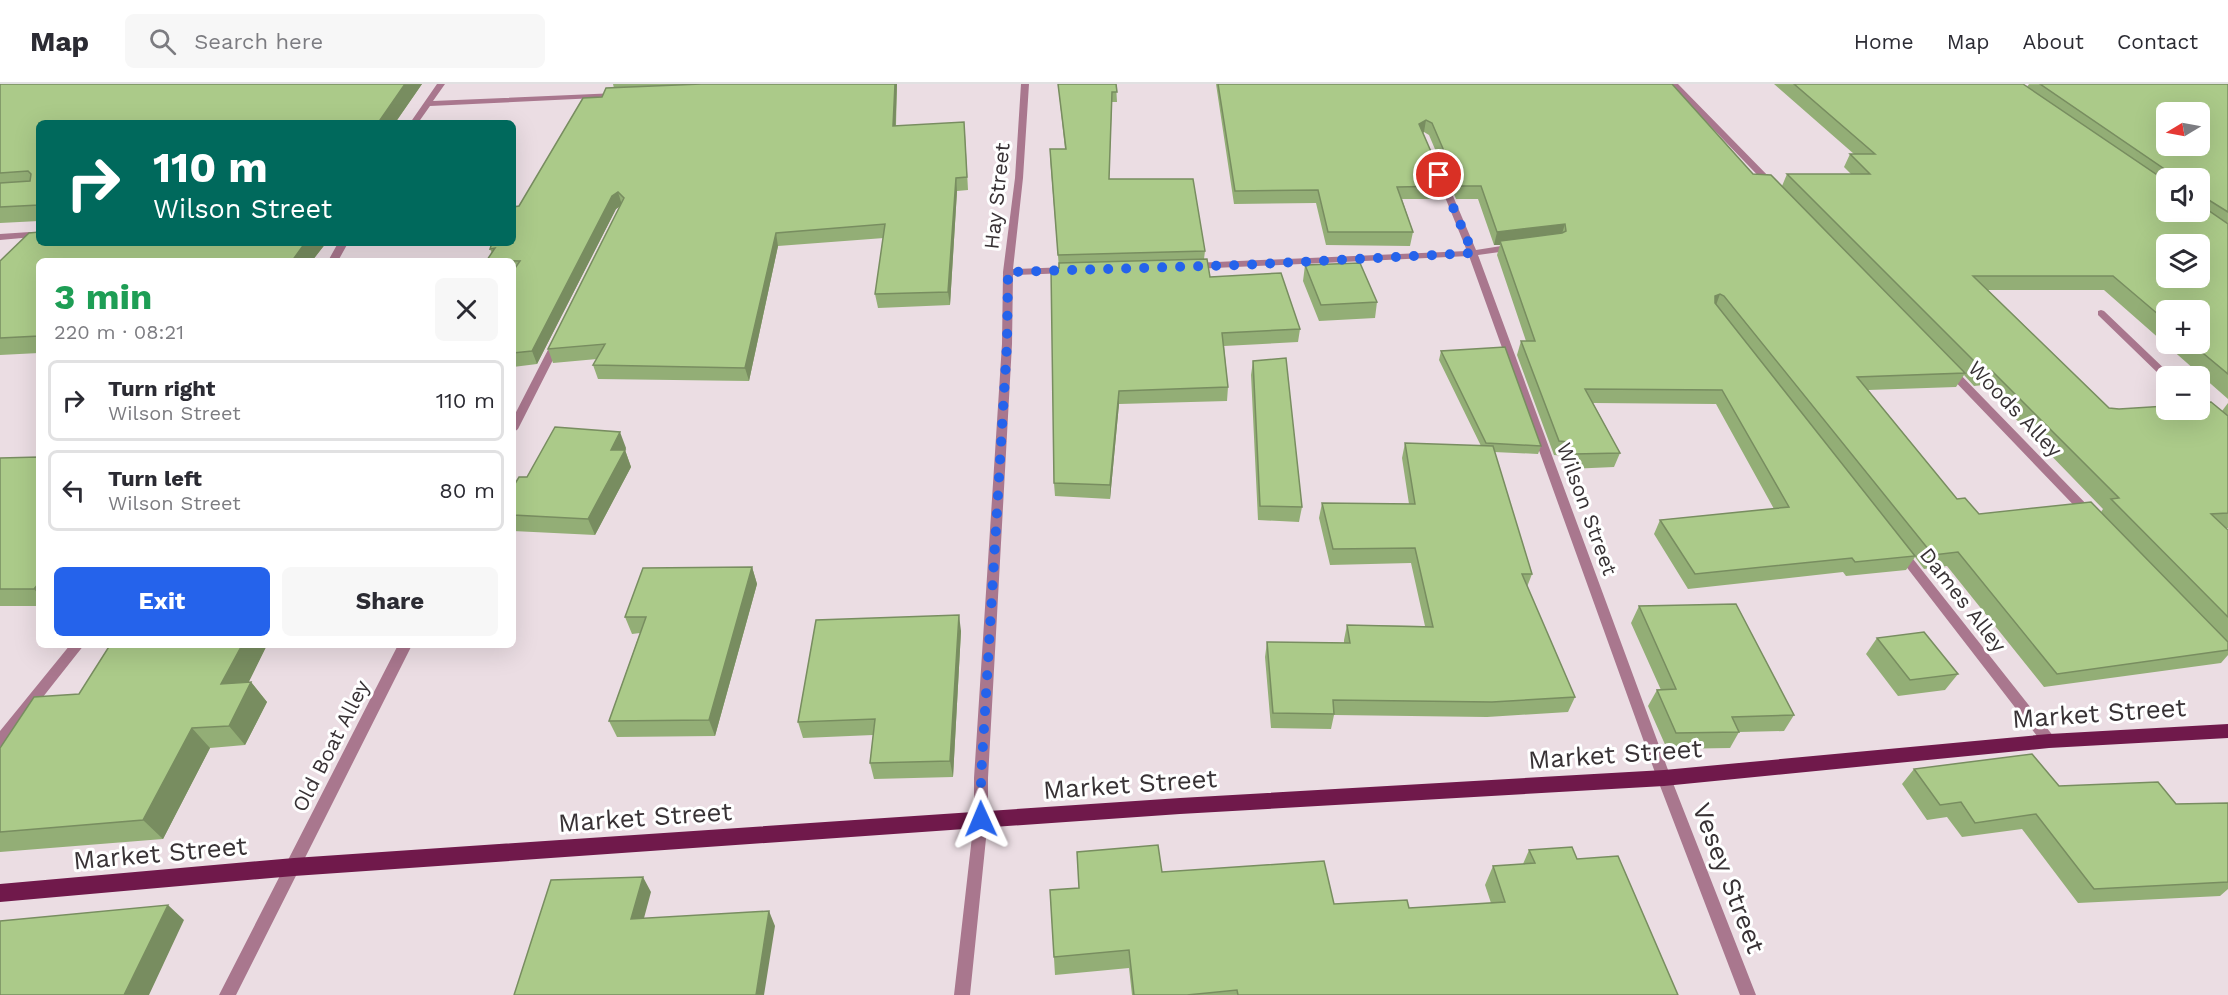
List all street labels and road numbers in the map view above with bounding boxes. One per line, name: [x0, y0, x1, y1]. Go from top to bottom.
street label: Hay Street: [978, 141, 1015, 251]
street label: Woods Alley: [1963, 355, 2068, 462]
street label: Wilson Street: [1552, 439, 1623, 579]
street label: Dames Alley: [1915, 542, 2012, 657]
street label: Old Boat Alley: [287, 676, 375, 816]
street label: Market Street: [2011, 692, 2187, 734]
street label: Market Street: [1527, 733, 1703, 775]
street label: Market Street: [1042, 763, 1218, 805]
street label: Market Street: [557, 796, 733, 838]
street label: Vesey Street: [1687, 799, 1771, 958]
street label: Market Street: [72, 830, 248, 876]

